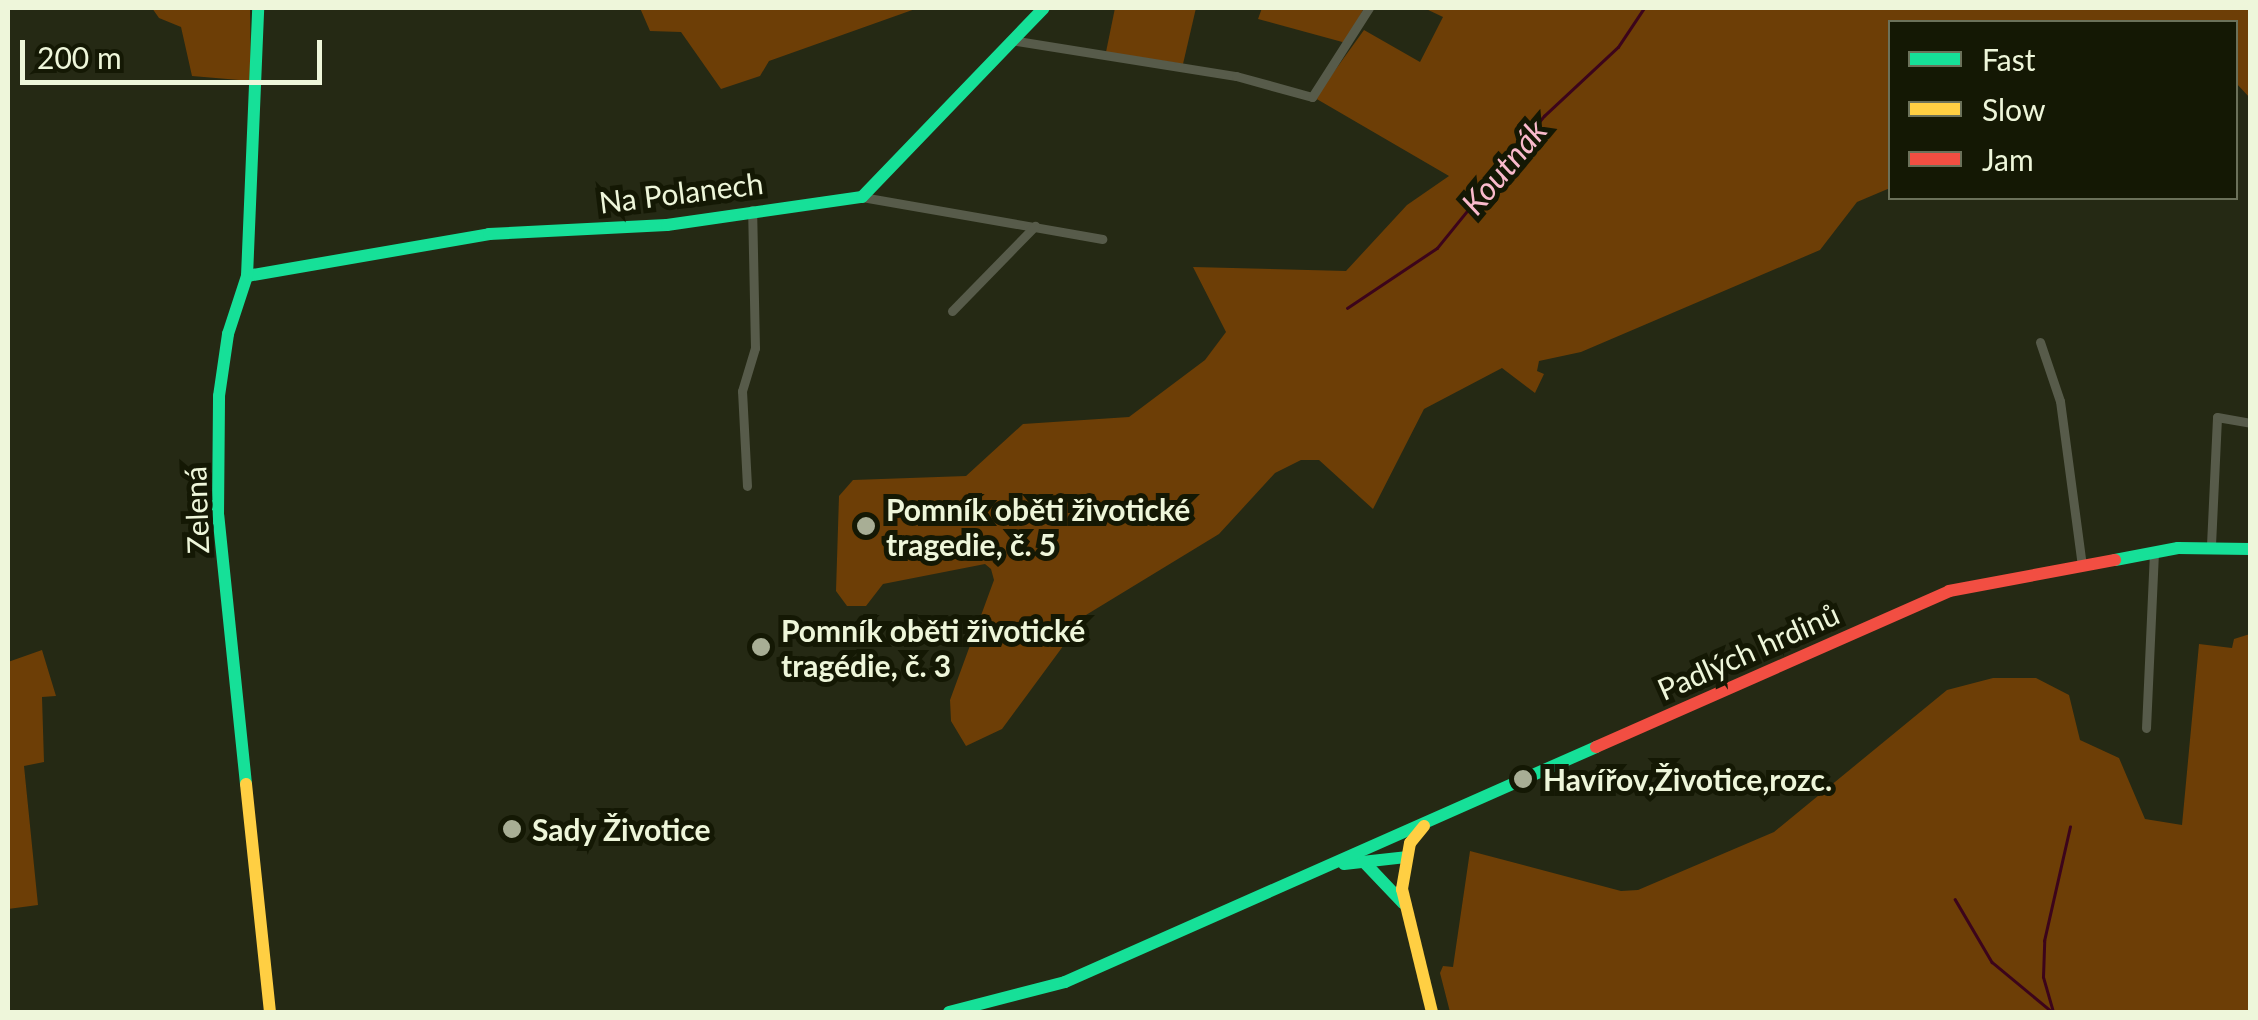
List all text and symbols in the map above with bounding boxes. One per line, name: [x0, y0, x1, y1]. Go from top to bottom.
scale bar: [25, 20, 328, 82]
legend: [1888, 20, 2238, 200]
text: 200 m: [37, 39, 122, 75]
text: Fast: [1982, 41, 2036, 77]
text: Slow: [1982, 91, 2045, 127]
water label: Koutnák: [1453, 112, 1555, 222]
text: Jam: [1982, 141, 2034, 177]
street label: Na Polanech: [597, 164, 765, 220]
street label: Zelená: [176, 466, 216, 554]
place label: Pomník oběti životické tragedie, č. 5: [886, 491, 1190, 562]
marker: Pomník oběti životické tragedie, č. 5: [855, 515, 877, 537]
street label: Padlých hrdinů: [1652, 595, 1844, 707]
place label: Pomník oběti životické tragédie, č. 3: [781, 612, 1085, 682]
marker: Pomník oběti životické tragédie, č. 3: [750, 636, 772, 658]
place label: Havířov,Životice,rozc.: [1543, 761, 1832, 797]
marker: Havířov,Životice,rozc.: [1512, 768, 1534, 790]
place label: Sady Životice: [532, 811, 711, 847]
marker: Sady Životice: [501, 818, 523, 840]

